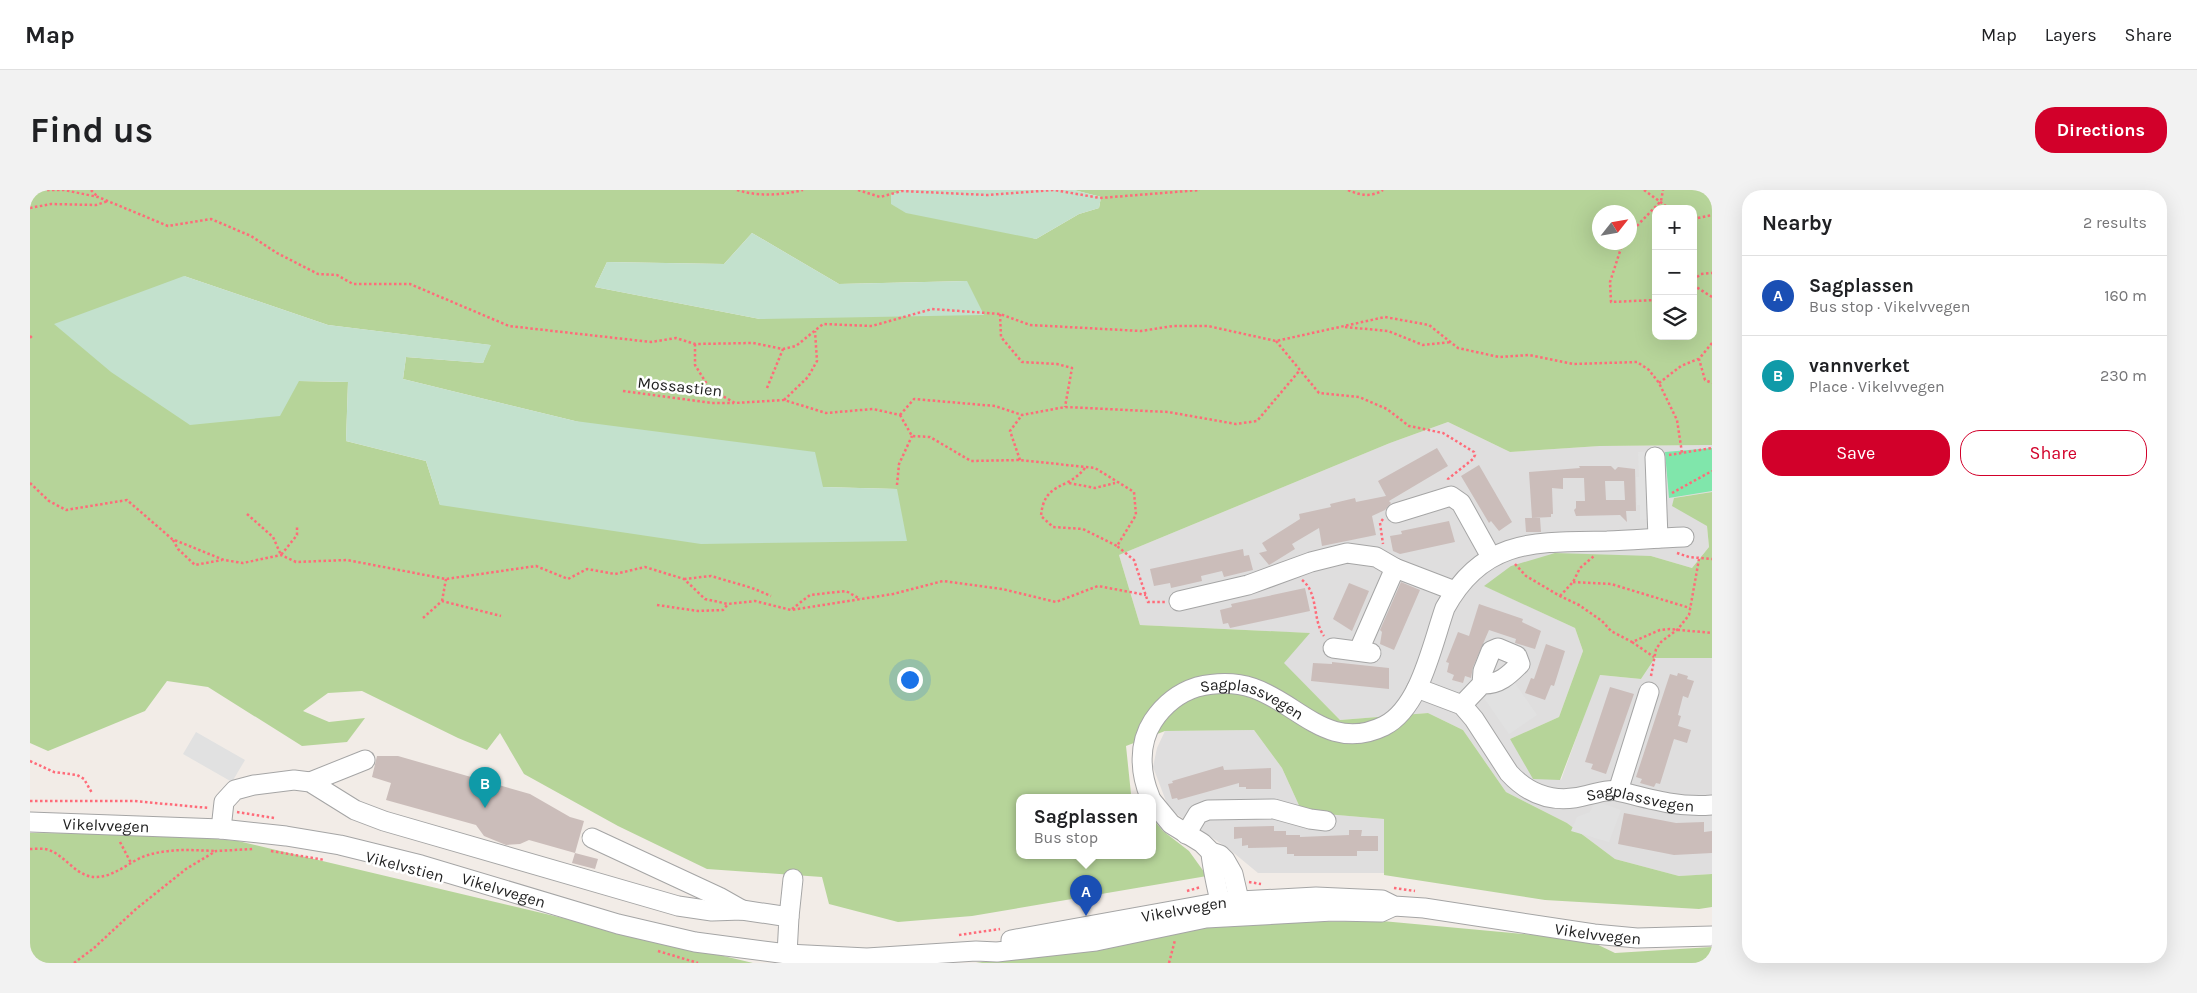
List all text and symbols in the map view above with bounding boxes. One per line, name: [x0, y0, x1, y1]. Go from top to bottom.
text: Map: [25, 21, 75, 49]
text: Map: [1981, 24, 2017, 46]
text: Layers: [2045, 24, 2097, 46]
text: Share: [2125, 24, 2172, 46]
button: Directions: [2035, 107, 2167, 153]
text: Find us: [30, 110, 153, 151]
north arrow: [1592, 205, 1637, 250]
map controls: [1652, 205, 1697, 340]
button: +: [1652, 205, 1697, 250]
text: Nearby: [1762, 211, 1832, 235]
text: 2 results: [2083, 213, 2147, 232]
button: −: [1652, 250, 1697, 295]
text: Sagplassen: [1809, 275, 1914, 297]
text: A: [1773, 286, 1783, 305]
text: 160 m: [2104, 286, 2147, 305]
button: layers: [1652, 295, 1697, 340]
text: Bus stop · Vikelvvegen: [1809, 297, 1971, 316]
text: vannverket: [1809, 355, 1910, 377]
text: B: [1773, 366, 1783, 385]
text: 230 m: [2100, 366, 2147, 385]
street label: Mossastien: [637, 373, 723, 400]
text: Place · Vikelvvegen: [1809, 377, 1945, 396]
button: Save: [1762, 430, 1950, 476]
button: Share: [1960, 430, 2147, 476]
your location: [897, 667, 923, 693]
street label: Sagplassvegen: [1198, 675, 1307, 724]
pin: B: [469, 767, 501, 808]
street label: Sagplassvegen: [1584, 781, 1695, 816]
popup: [1016, 794, 1156, 859]
text: Sagplassen: [1034, 806, 1138, 828]
street label: Vikelvvegen: [62, 814, 150, 836]
text: Bus stop: [1034, 828, 1098, 847]
street label: Vikelvstien: [363, 847, 446, 886]
street label: Vikelvvegen: [459, 869, 548, 912]
pin: A: [1070, 875, 1102, 916]
street label: Vikelvvegen: [1140, 893, 1227, 926]
street label: Vikelvvegen: [1553, 919, 1642, 948]

